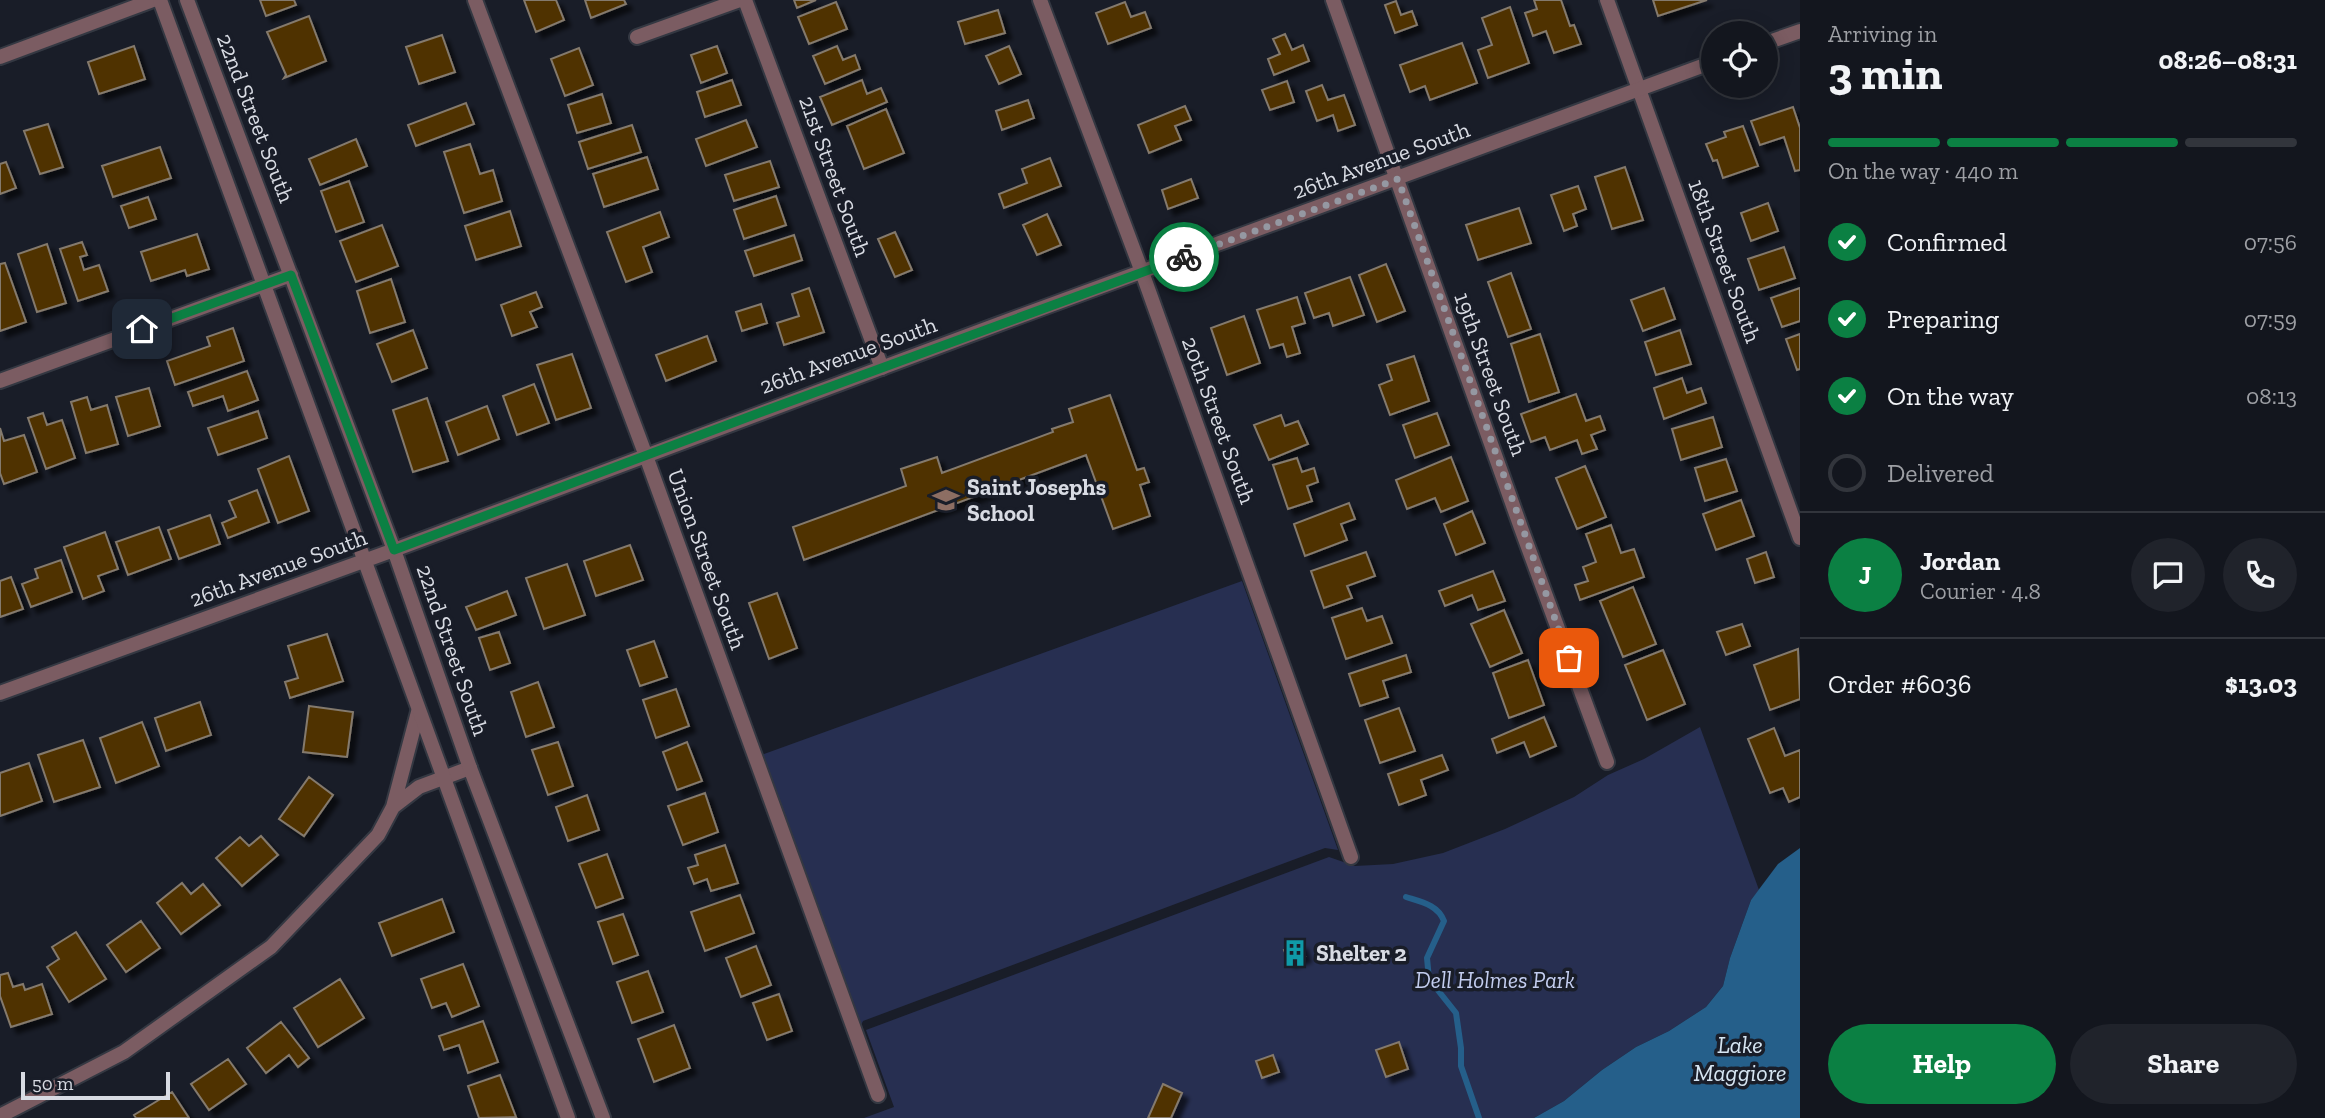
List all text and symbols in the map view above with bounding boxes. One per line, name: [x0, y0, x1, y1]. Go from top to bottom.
text: Arriving in: [1828, 20, 1937, 48]
map controls: [1701, 21, 1778, 98]
button: locate: [1701, 21, 1778, 98]
street label: 22nd Street South: [211, 29, 301, 207]
text: 08:26–08:31: [2159, 44, 2297, 76]
text: 3 min: [1828, 46, 1942, 101]
street label: 21st Street South: [793, 92, 877, 260]
street label: 26th Avenue South: [1289, 115, 1473, 205]
text: On the way · 440 m: [1828, 157, 2018, 185]
street label: 18th Street South: [1682, 175, 1768, 347]
courier: [1149, 222, 1219, 292]
icon: check: [1828, 223, 1866, 261]
text: Confirmed: [1887, 226, 2007, 258]
text: 07:56: [2244, 228, 2297, 256]
icon: bike: [1165, 238, 1203, 276]
street label: 19th Street South: [1448, 289, 1534, 460]
pin: [112, 299, 172, 359]
icon: check: [1828, 300, 1866, 338]
text: Preparing: [1887, 303, 1999, 335]
text: 07:59: [2244, 305, 2297, 333]
icon: home: [123, 310, 161, 348]
street label: 26th Avenue South: [756, 310, 940, 400]
street label: 20th Street South: [1176, 333, 1262, 507]
icon: check: [1828, 377, 1866, 415]
text: On the way: [1887, 380, 2014, 412]
text: 08:13: [2246, 382, 2297, 410]
text: Delivered: [1887, 457, 1994, 489]
street label: Union Street South: [661, 465, 753, 653]
place label: Saint Josephs School: [967, 473, 1106, 527]
school or university icon: Saint Josephs School: [931, 485, 961, 515]
street label: 26th Avenue South: [186, 523, 370, 613]
button: chat: [2131, 538, 2205, 612]
button: phone: [2223, 538, 2297, 612]
text: Jordan: [1920, 545, 2000, 577]
text: J: [1859, 559, 1871, 591]
street label: 22nd Street South: [411, 561, 495, 739]
text: Courier · 4.8: [1920, 577, 2041, 605]
pin: [1539, 628, 1599, 688]
icon: bag: [1550, 639, 1588, 677]
text: Order #6036: [1828, 668, 1971, 700]
text: $13.03: [2225, 668, 2297, 700]
building icon: Shelter 2: [1280, 938, 1310, 968]
place label: Shelter 2: [1316, 939, 1407, 967]
park label: Dell Holmes Park: [1415, 966, 1575, 994]
button: Help: [1828, 1024, 2056, 1104]
button: Share: [2070, 1024, 2297, 1104]
water label: Lake Maggiore: [1693, 1030, 1787, 1087]
scale bar: [21, 1069, 170, 1101]
text: 50 m: [32, 1072, 73, 1095]

